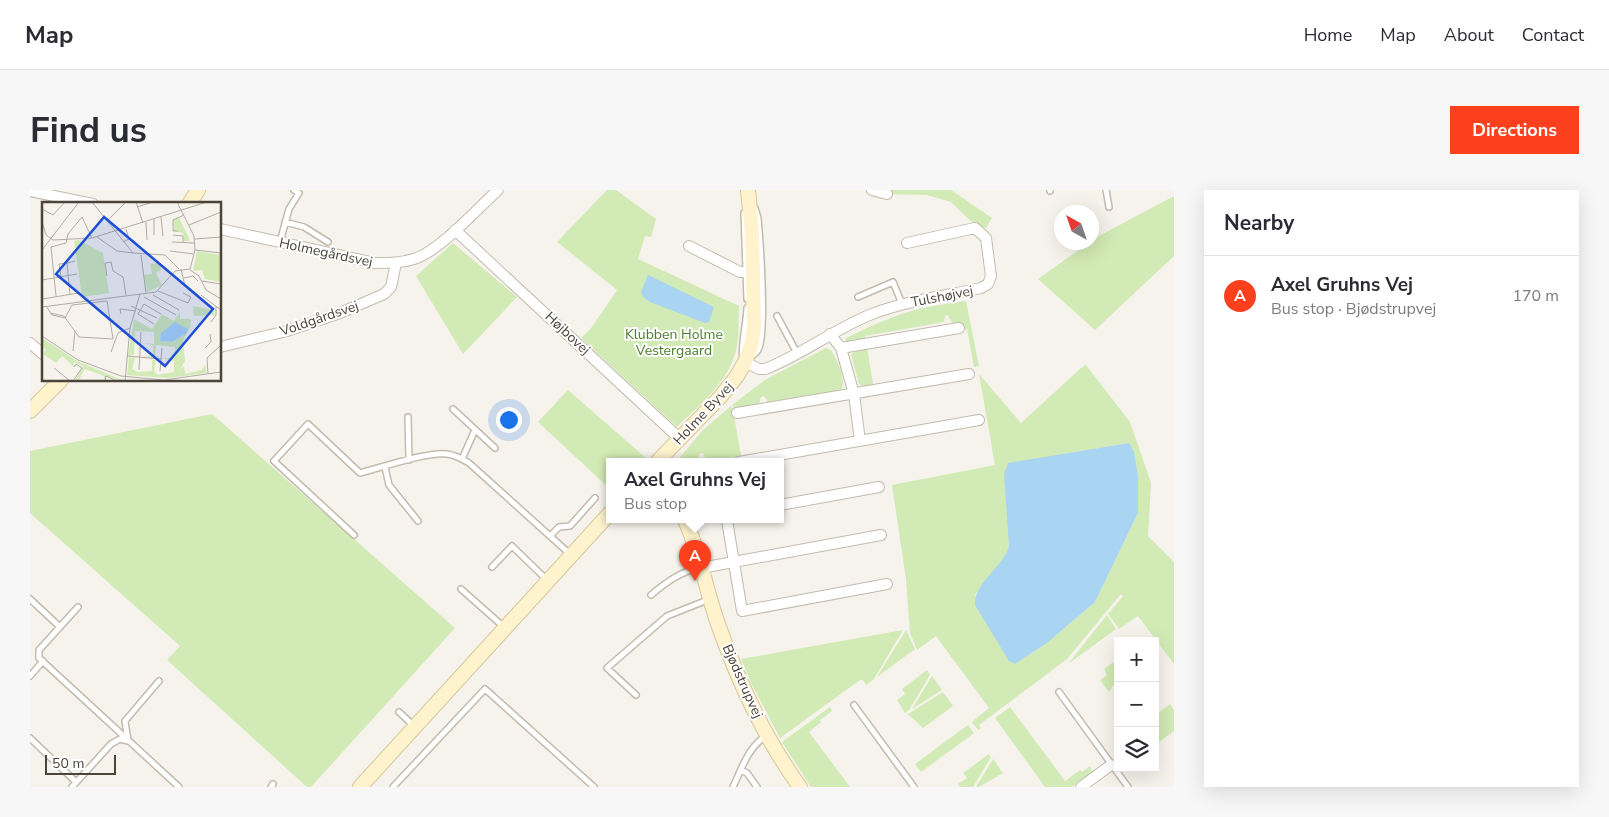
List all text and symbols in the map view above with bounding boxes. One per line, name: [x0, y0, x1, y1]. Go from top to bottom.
text: Map: [25, 19, 73, 51]
text: Home: [1304, 23, 1352, 47]
text: Map: [1380, 23, 1416, 47]
text: About: [1444, 23, 1494, 47]
text: Contact: [1522, 23, 1584, 47]
button: Directions: [1450, 106, 1579, 154]
text: Find us: [30, 107, 147, 154]
inset map: [42, 202, 221, 381]
north arrow: [1054, 205, 1099, 250]
text: Nearby: [1224, 209, 1294, 237]
street label: Holmegårdsvej: [277, 233, 374, 272]
text: Axel Gruhns Vej: [1271, 272, 1413, 298]
street label: Tulshøjvej: [909, 281, 975, 312]
text: A: [1234, 285, 1246, 307]
text: 170 m: [1512, 285, 1559, 307]
street label: Voldgårdsvej: [276, 296, 361, 341]
text: Bus stop · Bjødstrupvej: [1271, 298, 1436, 320]
street label: Højbovej: [541, 308, 594, 359]
park label: Klubben Holme Vestergaard: [625, 325, 723, 360]
street label: Holme Byvej: [669, 377, 738, 449]
your location: [496, 407, 522, 433]
popup: [606, 458, 784, 523]
text: Axel Gruhns Vej: [624, 467, 766, 493]
text: Bus stop: [624, 493, 687, 515]
pin: A: [679, 540, 711, 581]
map controls: [1114, 637, 1159, 772]
button: +: [1114, 637, 1159, 682]
street label: Bjødstrupvej: [718, 641, 767, 721]
button: −: [1114, 682, 1159, 727]
button: layers: [1114, 727, 1159, 772]
scale bar: [45, 752, 116, 775]
text: 50 m: [52, 754, 84, 773]

